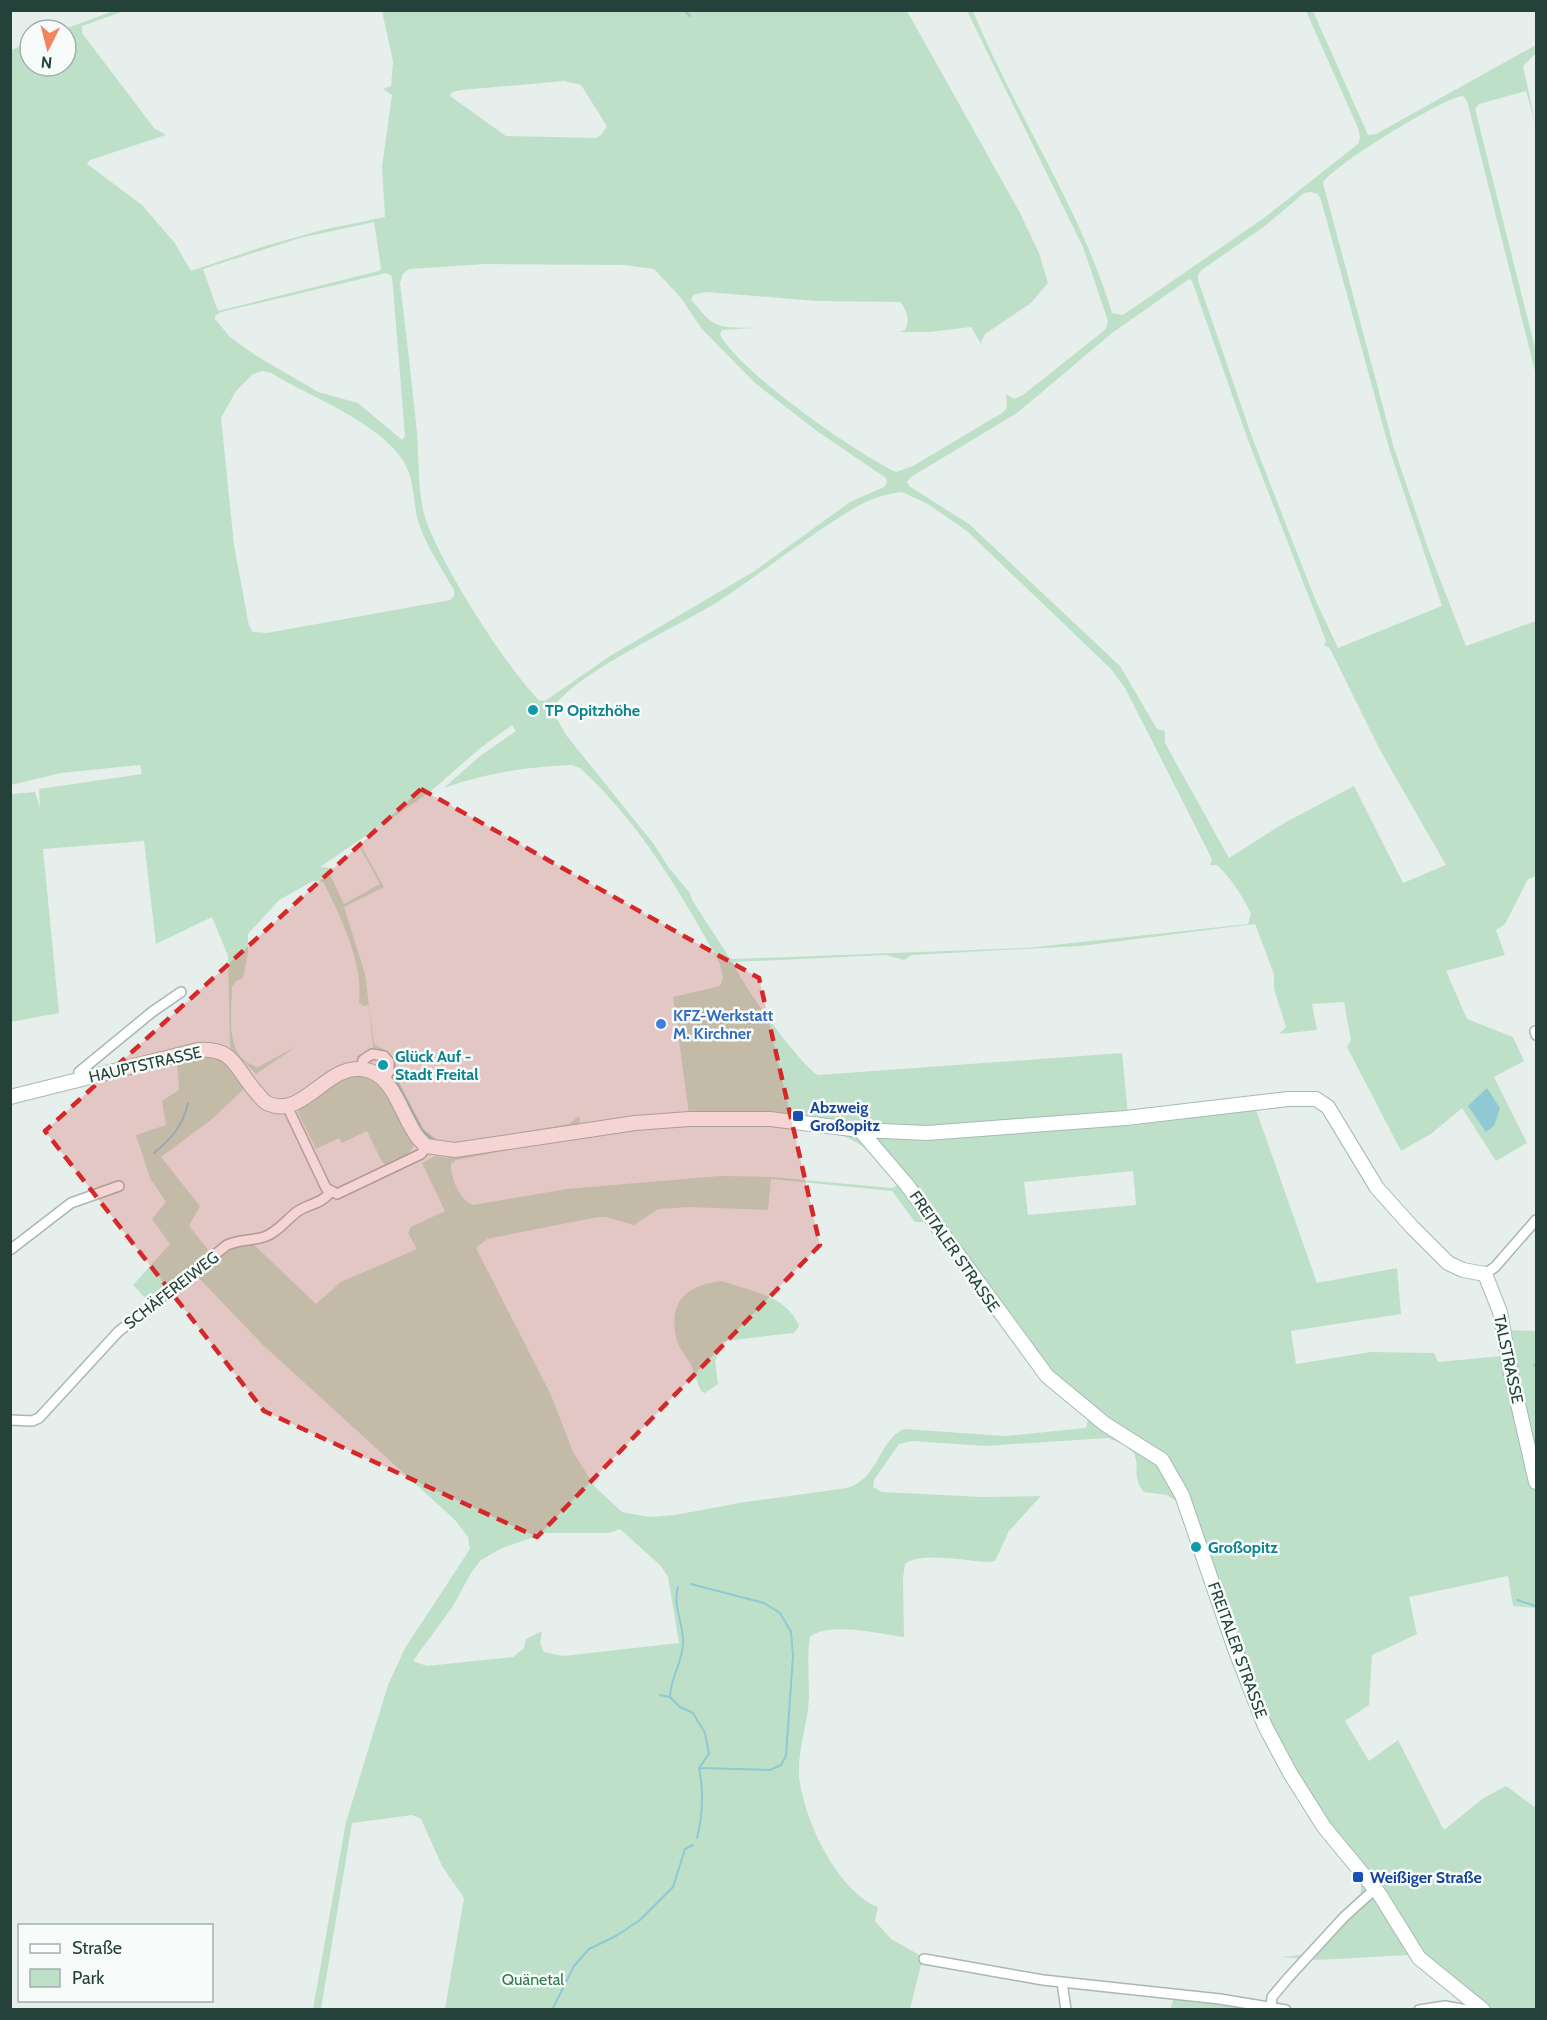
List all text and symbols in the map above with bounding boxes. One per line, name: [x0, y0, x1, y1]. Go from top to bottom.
north arrow: [18, 18, 78, 78]
text: N: [40, 52, 53, 72]
place label: TP Opitzhöhe: [545, 701, 640, 720]
marker: TP Opitzhöhe: [526, 703, 540, 717]
place label: KFZ-Werkstatt M. Kirchner: [673, 1006, 774, 1043]
marker: KFZ-Werkstatt M. Kirchner: [654, 1017, 668, 1031]
street label: HAUPTSTRASSE: [87, 1042, 203, 1087]
place label: Glück Auf - Stadt Freital: [395, 1047, 479, 1084]
marker: Glück Auf - Stadt Freital: [376, 1058, 390, 1072]
place label: Abzweig Großopitz: [810, 1098, 880, 1135]
marker: Abzweig Großopitz: [791, 1109, 805, 1123]
street label: FREITALER STRASSE: [906, 1187, 1004, 1316]
street label: SCHÄFEREIWEG: [120, 1248, 222, 1333]
street label: TALSTRASSE: [1490, 1313, 1527, 1405]
place label: Großopitz: [1208, 1538, 1278, 1557]
marker: Großopitz: [1189, 1540, 1203, 1554]
street label: FREITALER STRASSE: [1204, 1579, 1271, 1721]
place label: Weißiger Straße: [1370, 1868, 1482, 1887]
marker: Weißiger Straße: [1351, 1870, 1365, 1884]
legend: [18, 1924, 213, 2002]
text: Straße: [72, 1937, 122, 1959]
text: Park: [72, 1967, 105, 1989]
park label: Quänetal: [502, 1970, 564, 1989]

